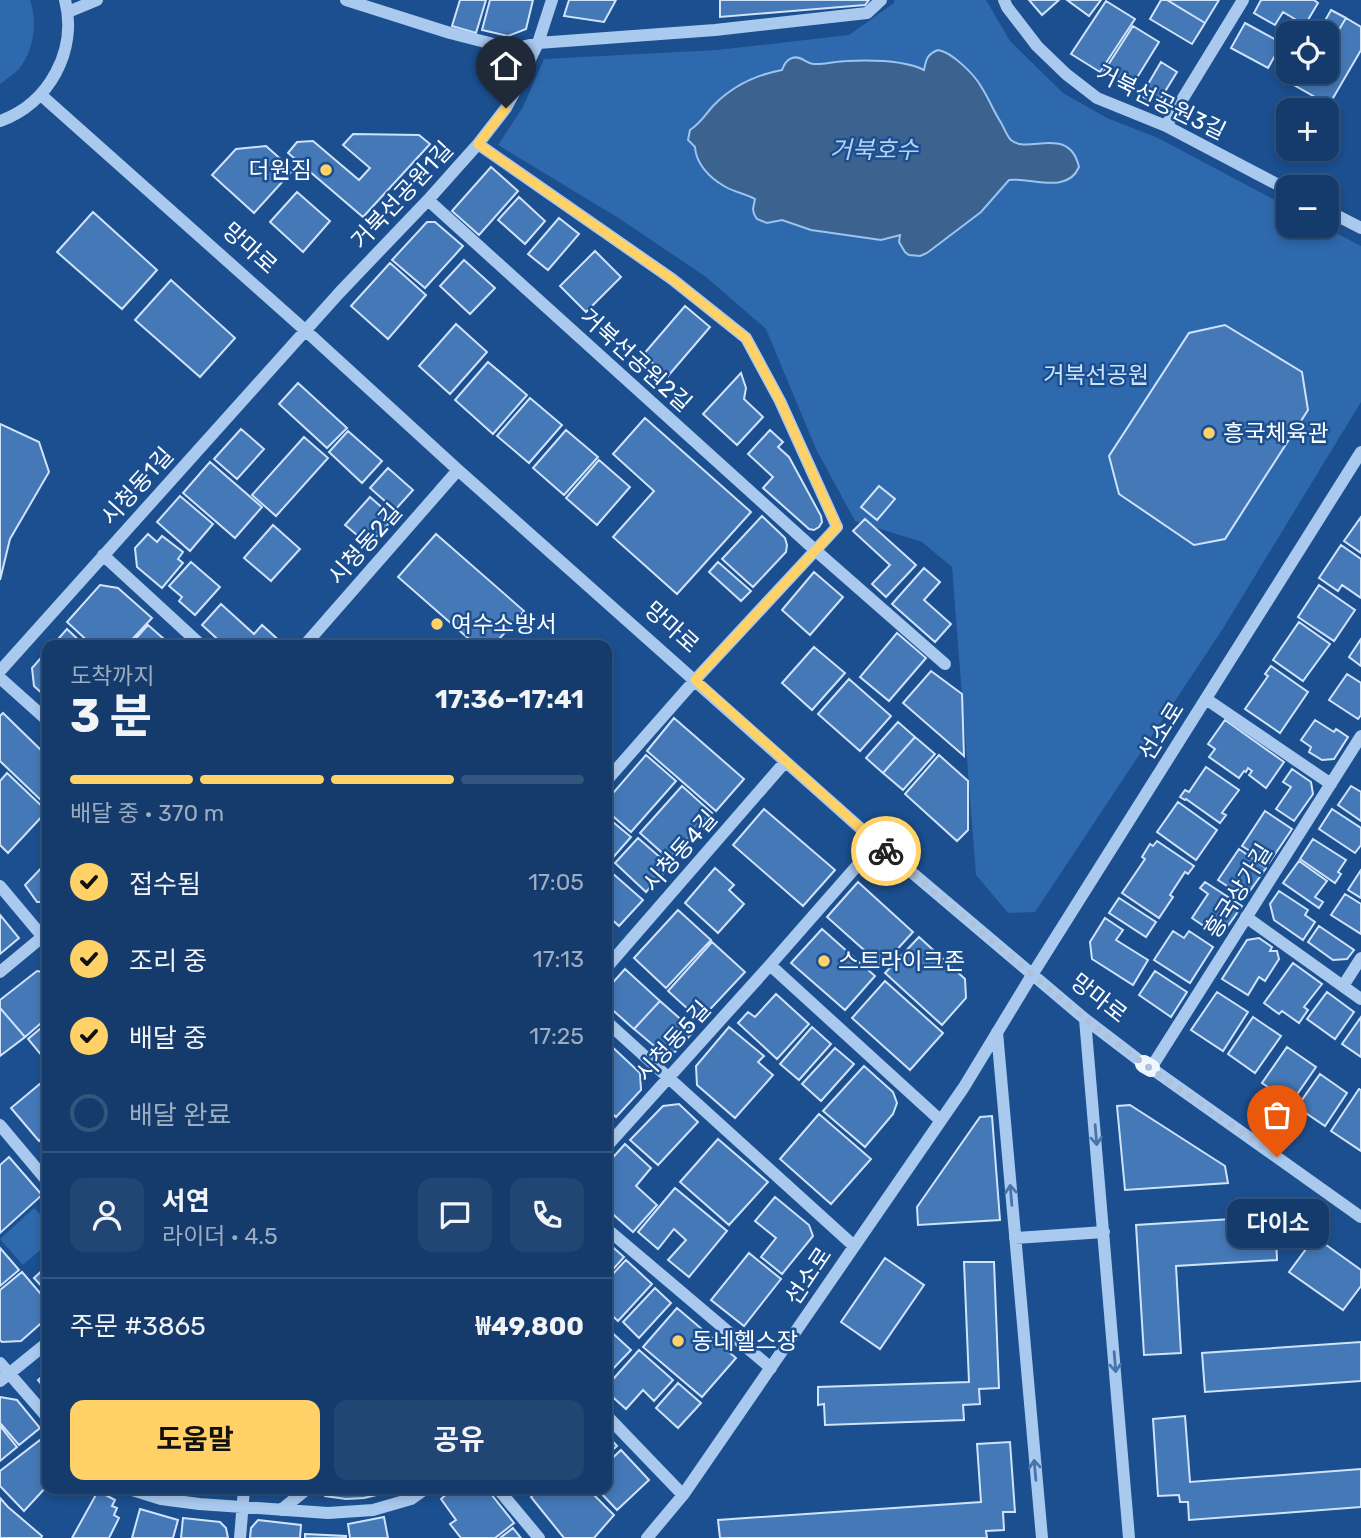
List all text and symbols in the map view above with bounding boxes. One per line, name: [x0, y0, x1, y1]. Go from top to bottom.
map controls: [1276, 21, 1339, 238]
button: locate: [1276, 21, 1339, 84]
pin: [476, 36, 536, 108]
icon: home: [487, 47, 525, 85]
street label: 거북선공원3길: [1092, 59, 1230, 145]
button: +: [1276, 98, 1339, 161]
street label: 거북선공원1길: [345, 135, 459, 255]
water label: 거북호수: [830, 136, 919, 164]
place label: 더원짐: [249, 156, 312, 184]
marker: 더원짐: [318, 162, 334, 178]
button: −: [1276, 175, 1339, 238]
street label: 망마로: [217, 216, 283, 280]
street label: 거북선공원2길: [574, 303, 698, 417]
park label: 거북선공원: [1043, 361, 1149, 389]
place label: 흥국체육관: [1223, 419, 1329, 447]
marker: 흥국체육관: [1201, 425, 1217, 441]
street label: 시청동1길: [95, 442, 179, 530]
street label: 시청동2길: [322, 498, 408, 590]
street label: 망마로: [639, 595, 705, 659]
place label: 여수소방서: [451, 610, 557, 638]
marker: 여수소방서: [429, 616, 445, 632]
text: 도착까지: [70, 662, 155, 690]
text: 17:36–17:41: [435, 684, 584, 715]
text: 3 분: [70, 689, 152, 744]
street label: 선소로: [1132, 697, 1190, 765]
text: 배달 중 · 370 m: [70, 799, 224, 827]
street label: 시청동4길: [637, 804, 723, 898]
courier: [851, 816, 921, 886]
icon: bike: [867, 832, 905, 870]
street label: 흥국상가길: [1198, 839, 1278, 943]
icon: check: [70, 863, 108, 901]
text: 17:05: [528, 868, 584, 896]
text: 접수됨: [129, 869, 201, 900]
icon: check: [70, 940, 108, 978]
text: 17:13: [533, 945, 584, 973]
text: 조리 중: [129, 946, 207, 977]
place label: 스트라이크존: [838, 947, 965, 975]
marker: 스트라이크존: [816, 953, 832, 969]
street label: 망마로: [1065, 967, 1133, 1029]
street label: 시청동5길: [630, 995, 716, 1087]
icon: check: [70, 1017, 108, 1055]
text: 17:25: [529, 1022, 584, 1050]
text: 배달 중: [129, 1023, 207, 1054]
pin: [1247, 1085, 1307, 1157]
icon: bag: [1258, 1096, 1296, 1134]
text: 배달 완료: [129, 1100, 231, 1131]
one-way arrow: [1090, 1123, 1103, 1146]
button: person: [70, 1178, 144, 1252]
button: chat: [418, 1178, 492, 1252]
button: phone: [510, 1178, 584, 1252]
one-way arrow: [1004, 1184, 1017, 1206]
text: 서연: [162, 1186, 210, 1217]
callout: 다이소: [1226, 1199, 1328, 1248]
text: 다이소: [1246, 1209, 1310, 1237]
text: 라이더 · 4.5: [162, 1222, 278, 1250]
street label: 선소로: [779, 1242, 837, 1310]
text: 주문 #3865: [70, 1311, 206, 1342]
text: ₩49,800: [476, 1311, 584, 1342]
place label: 동네헬스장: [692, 1327, 798, 1355]
marker: 동네헬스장: [670, 1333, 686, 1349]
one-way arrow: [1108, 1350, 1121, 1373]
button: 도움말: [70, 1400, 320, 1480]
button: 공유: [334, 1400, 584, 1480]
one-way arrow: [1028, 1459, 1041, 1482]

